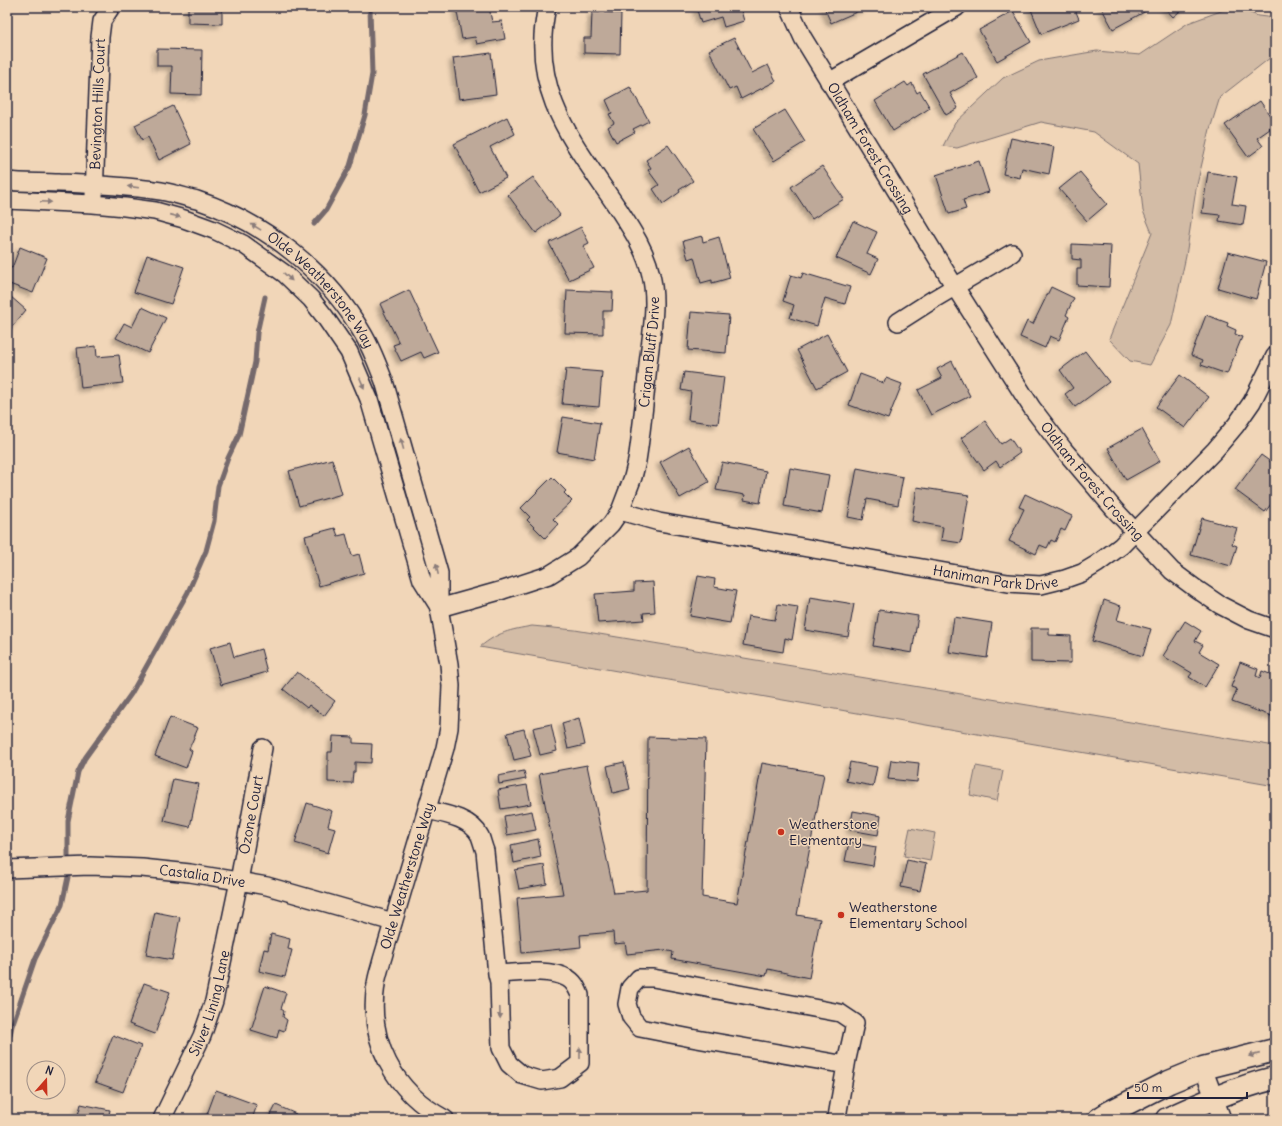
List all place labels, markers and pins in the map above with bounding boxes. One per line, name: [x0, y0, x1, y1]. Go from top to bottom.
place label: Weatherstone Elementary: [789, 815, 877, 849]
marker: Weatherstone Elementary: [776, 827, 786, 837]
place label: Weatherstone Elementary School: [849, 898, 967, 932]
marker: Weatherstone Elementary School: [836, 910, 846, 920]

